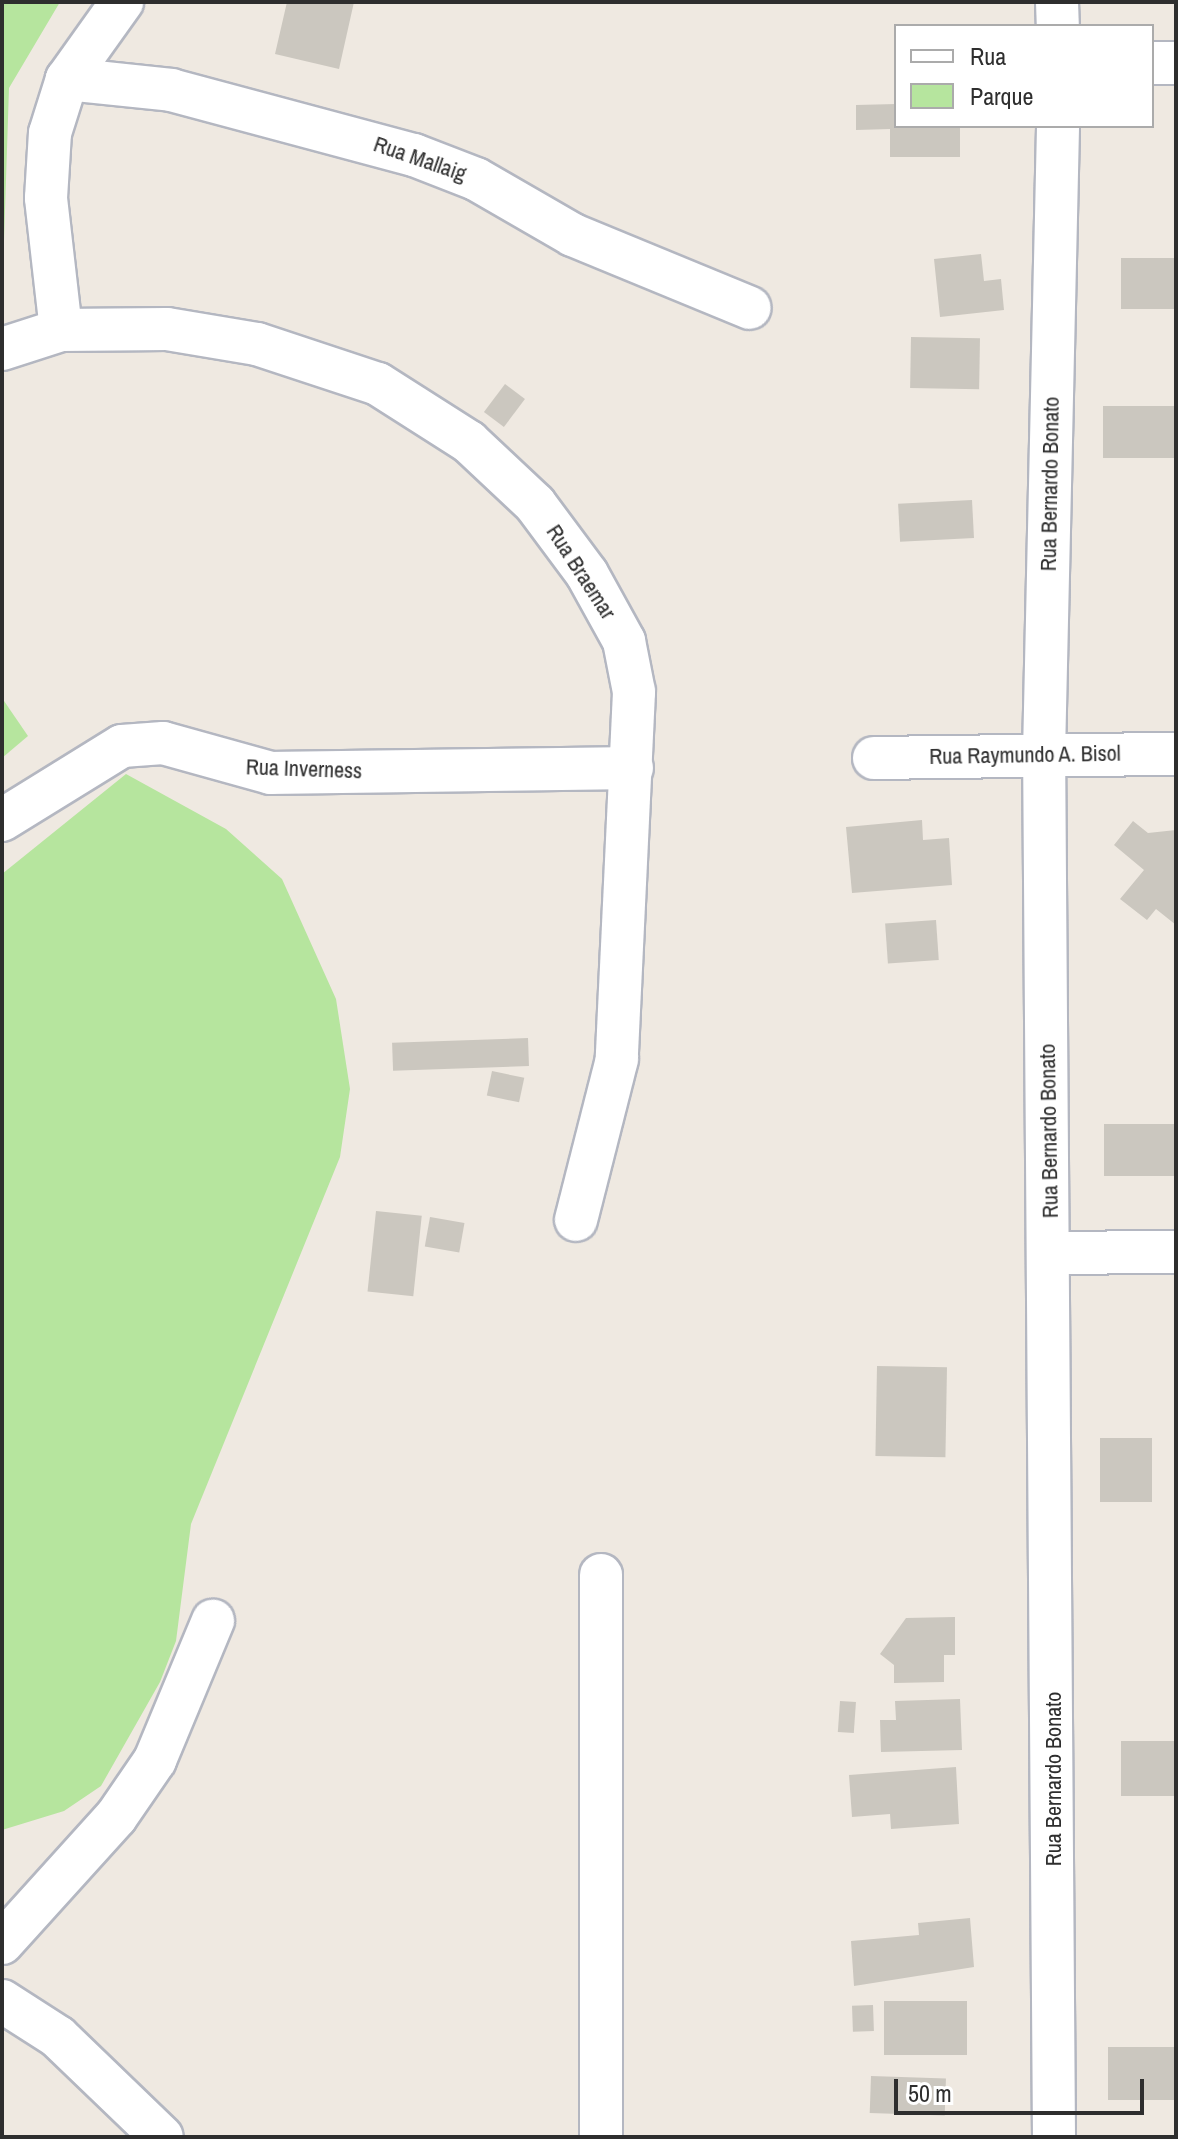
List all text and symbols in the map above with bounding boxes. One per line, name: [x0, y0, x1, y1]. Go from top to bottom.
legend: [894, 24, 1154, 128]
text: Rua: [970, 40, 1006, 72]
text: Parque: [970, 80, 1033, 112]
street label: Rua Mallaig: [370, 131, 470, 187]
street label: Rua Bernardo Bonato: [1035, 397, 1065, 571]
street label: Rua Braemar: [541, 520, 621, 624]
street label: Rua Raymundo A. Bisol: [929, 740, 1121, 770]
street label: Rua Inverness: [245, 754, 363, 784]
street label: Rua Bernardo Bonato: [1034, 1044, 1064, 1218]
street label: Rua Bernardo Bonato: [1041, 1692, 1067, 1866]
scale bar: [898, 2063, 1148, 2113]
text: 50 m: [908, 2077, 952, 2109]

